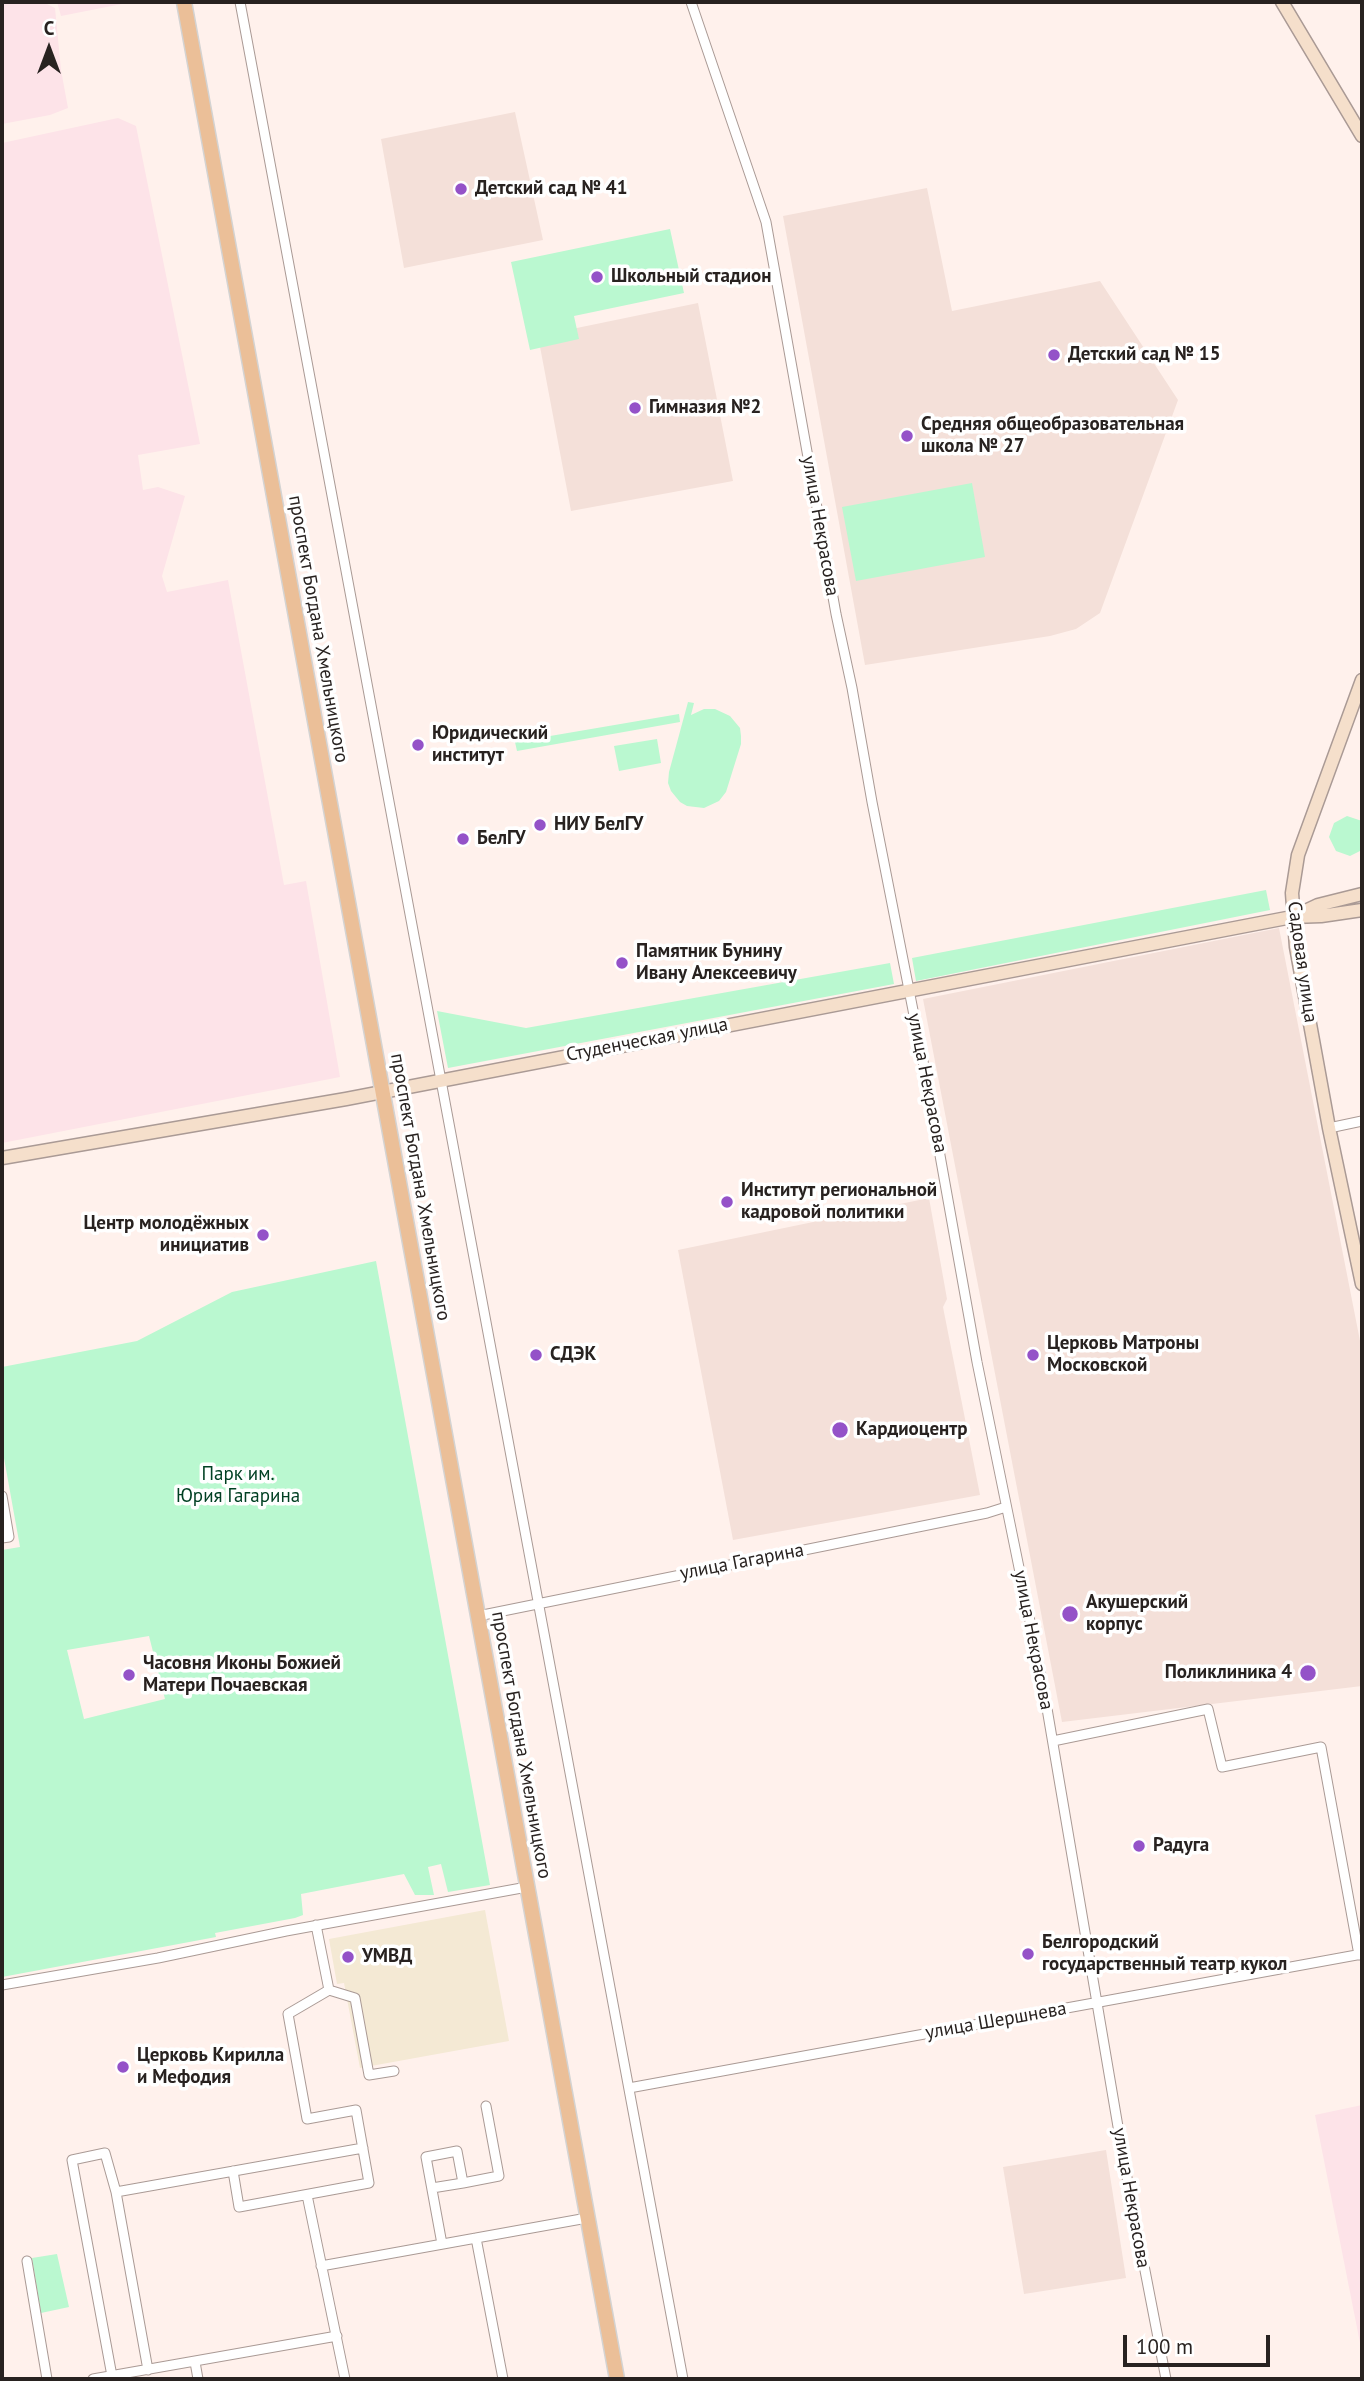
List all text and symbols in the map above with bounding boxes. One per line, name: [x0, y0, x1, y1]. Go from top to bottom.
north arrow: [14, 14, 84, 84]
text: С: [44, 16, 54, 40]
place label: Детский сад № 41: [475, 178, 627, 200]
marker: Детский сад № 41: [453, 181, 469, 197]
place label: Школьный стадион: [611, 266, 771, 288]
marker: Школьный стадион: [589, 269, 605, 285]
place label: Детский сад № 15: [1068, 344, 1220, 366]
marker: Детский сад № 15: [1046, 347, 1062, 363]
place label: Гимназия №2: [649, 397, 761, 419]
marker: Гимназия №2: [627, 400, 643, 416]
place label: Средняя общеобразовательная школа № 27: [921, 414, 1184, 458]
marker: Средняя общеобразовательная школа № 27: [899, 428, 915, 444]
street label: улица Некрасова: [796, 454, 844, 598]
street label: проспект Богдана Хмельницкого: [283, 494, 353, 764]
place label: Юридический институт: [432, 723, 548, 767]
marker: Юридический институт: [410, 737, 426, 753]
place label: НИУ БелГУ: [554, 814, 643, 836]
marker: НИУ БелГУ: [532, 817, 548, 833]
place label: БелГУ: [477, 828, 526, 850]
marker: БелГУ: [455, 831, 471, 847]
street label: Садовая улица: [1282, 900, 1322, 1024]
place label: Памятник Бунину Ивану Алексеевичу: [636, 941, 797, 985]
marker: Памятник Бунину Ивану Алексеевичу: [614, 955, 630, 971]
street label: улица Некрасова: [902, 1011, 952, 1155]
street label: Студенческая улица: [564, 1013, 730, 1067]
street label: проспект Богдана Хмельницкого: [385, 1052, 455, 1322]
place label: Институт региональной кадровой политики: [741, 1180, 937, 1224]
marker: Институт региональной кадровой политики: [719, 1194, 735, 1210]
place label: Центр молодёжных инициатив: [84, 1213, 249, 1257]
marker: Центр молодёжных инициатив: [255, 1227, 271, 1243]
place label: Церковь Матроны Московской: [1047, 1333, 1199, 1377]
place label: СДЭК: [550, 1344, 596, 1366]
marker: СДЭК: [528, 1347, 544, 1363]
marker: Церковь Матроны Московской: [1025, 1347, 1041, 1363]
place label: Кардиоцентр: [856, 1419, 967, 1441]
marker: Кардиоцентр: [830, 1420, 850, 1440]
park label: Парк им. Юрия Гагарина: [176, 1464, 300, 1508]
street label: улица Гагарина: [678, 1539, 806, 1585]
street label: улица Некрасова: [1008, 1568, 1058, 1712]
place label: Акушерский корпус: [1086, 1592, 1188, 1636]
marker: Акушерский корпус: [1060, 1604, 1080, 1624]
street label: проспект Богдана Хмельницкого: [486, 1610, 556, 1880]
place label: Часовня Иконы Божией Матери Почаевская: [143, 1653, 341, 1697]
place label: Поликлиника 4: [1165, 1662, 1292, 1684]
marker: Поликлиника 4: [1298, 1663, 1318, 1683]
marker: Часовня Иконы Божией Матери Почаевская: [121, 1667, 137, 1683]
place label: Радуга: [1153, 1835, 1209, 1857]
marker: Радуга: [1131, 1838, 1147, 1854]
place label: Белгородский государственный театр кукол: [1042, 1932, 1287, 1976]
place label: УМВД: [362, 1946, 412, 1968]
marker: Белгородский государственный театр кукол: [1020, 1946, 1036, 1962]
marker: УМВД: [340, 1949, 356, 1965]
street label: улица Шершнева: [924, 1997, 1068, 2045]
place label: Церковь Кирилла и Мефодия: [137, 2045, 284, 2089]
marker: Церковь Кирилла и Мефодия: [115, 2059, 131, 2075]
street label: улица Некрасова: [1107, 2126, 1155, 2270]
scale bar: [1126, 2322, 1273, 2366]
text: 100 m: [1136, 2333, 1193, 2360]

